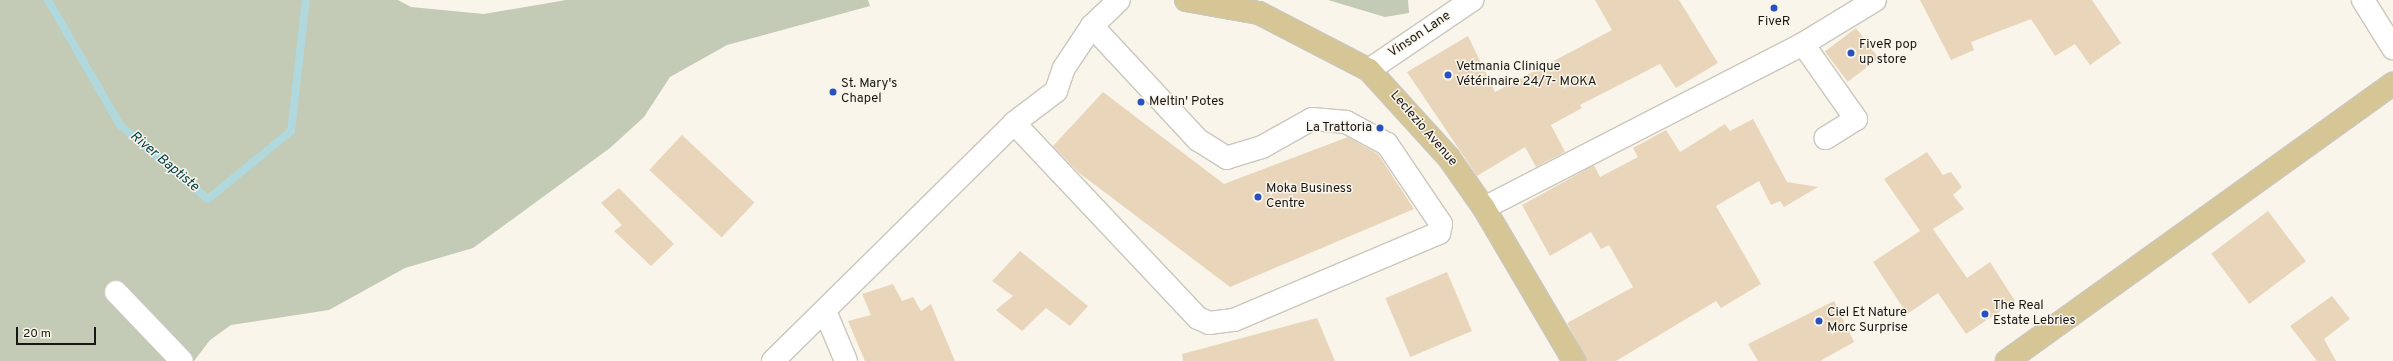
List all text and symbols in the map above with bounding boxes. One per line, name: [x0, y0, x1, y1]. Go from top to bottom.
marker: FiveR: [1769, 3, 1779, 13]
street label: Vinson Lane: [1386, 9, 1454, 61]
place label: FiveR: [1758, 14, 1790, 30]
place label: FiveR pop up store: [1859, 38, 1917, 69]
marker: FiveR pop up store: [1846, 48, 1856, 58]
place label: Vetmania Clinique Vétérinaire 24/7- MOKA: [1456, 60, 1597, 91]
marker: Vetmania Clinique Vétérinaire 24/7- MOKA: [1443, 70, 1453, 80]
place label: St. Mary's Chapel: [841, 77, 897, 108]
marker: St. Mary's Chapel: [828, 87, 838, 97]
street label: Leclezio Avenue: [1386, 88, 1460, 170]
place label: Meltin' Potes: [1149, 94, 1224, 110]
marker: Meltin' Potes: [1136, 97, 1146, 107]
place label: La Trattoria: [1305, 120, 1372, 136]
marker: La Trattoria: [1375, 123, 1385, 133]
water label: River Baptiste: [126, 128, 202, 196]
place label: Moka Business Centre: [1266, 182, 1352, 213]
marker: Moka Business Centre: [1253, 192, 1263, 202]
place label: The Real Estate Lebries: [1993, 299, 2076, 330]
place label: Ciel Et Nature Morc Surprise: [1827, 306, 1908, 337]
marker: The Real Estate Lebries: [1980, 309, 1990, 319]
marker: Ciel Et Nature Morc Surprise: [1814, 316, 1824, 326]
scale bar: [18, 319, 98, 345]
text: 20 m: [23, 326, 51, 342]

